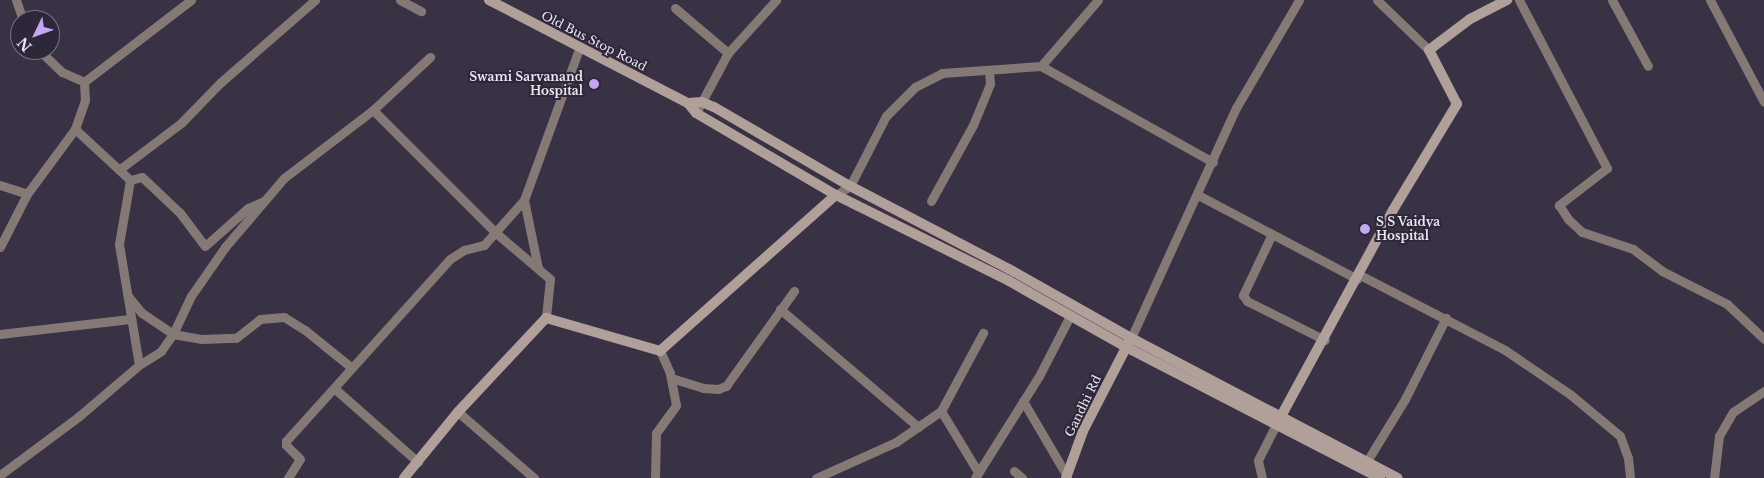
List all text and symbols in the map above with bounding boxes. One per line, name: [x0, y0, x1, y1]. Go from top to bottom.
street label: Old Bus Stop Road: [539, 8, 649, 74]
north arrow: [10, 10, 60, 60]
text: N: [14, 33, 36, 55]
place label: Swami Sarvanand Hospital: [469, 70, 583, 98]
marker: Swami Sarvanand Hospital: [587, 77, 601, 91]
place label: S S Vaidya Hospital: [1376, 215, 1441, 243]
marker: S S Vaidya Hospital: [1358, 222, 1372, 236]
street label: Gandhi Rd: [1062, 373, 1104, 439]

